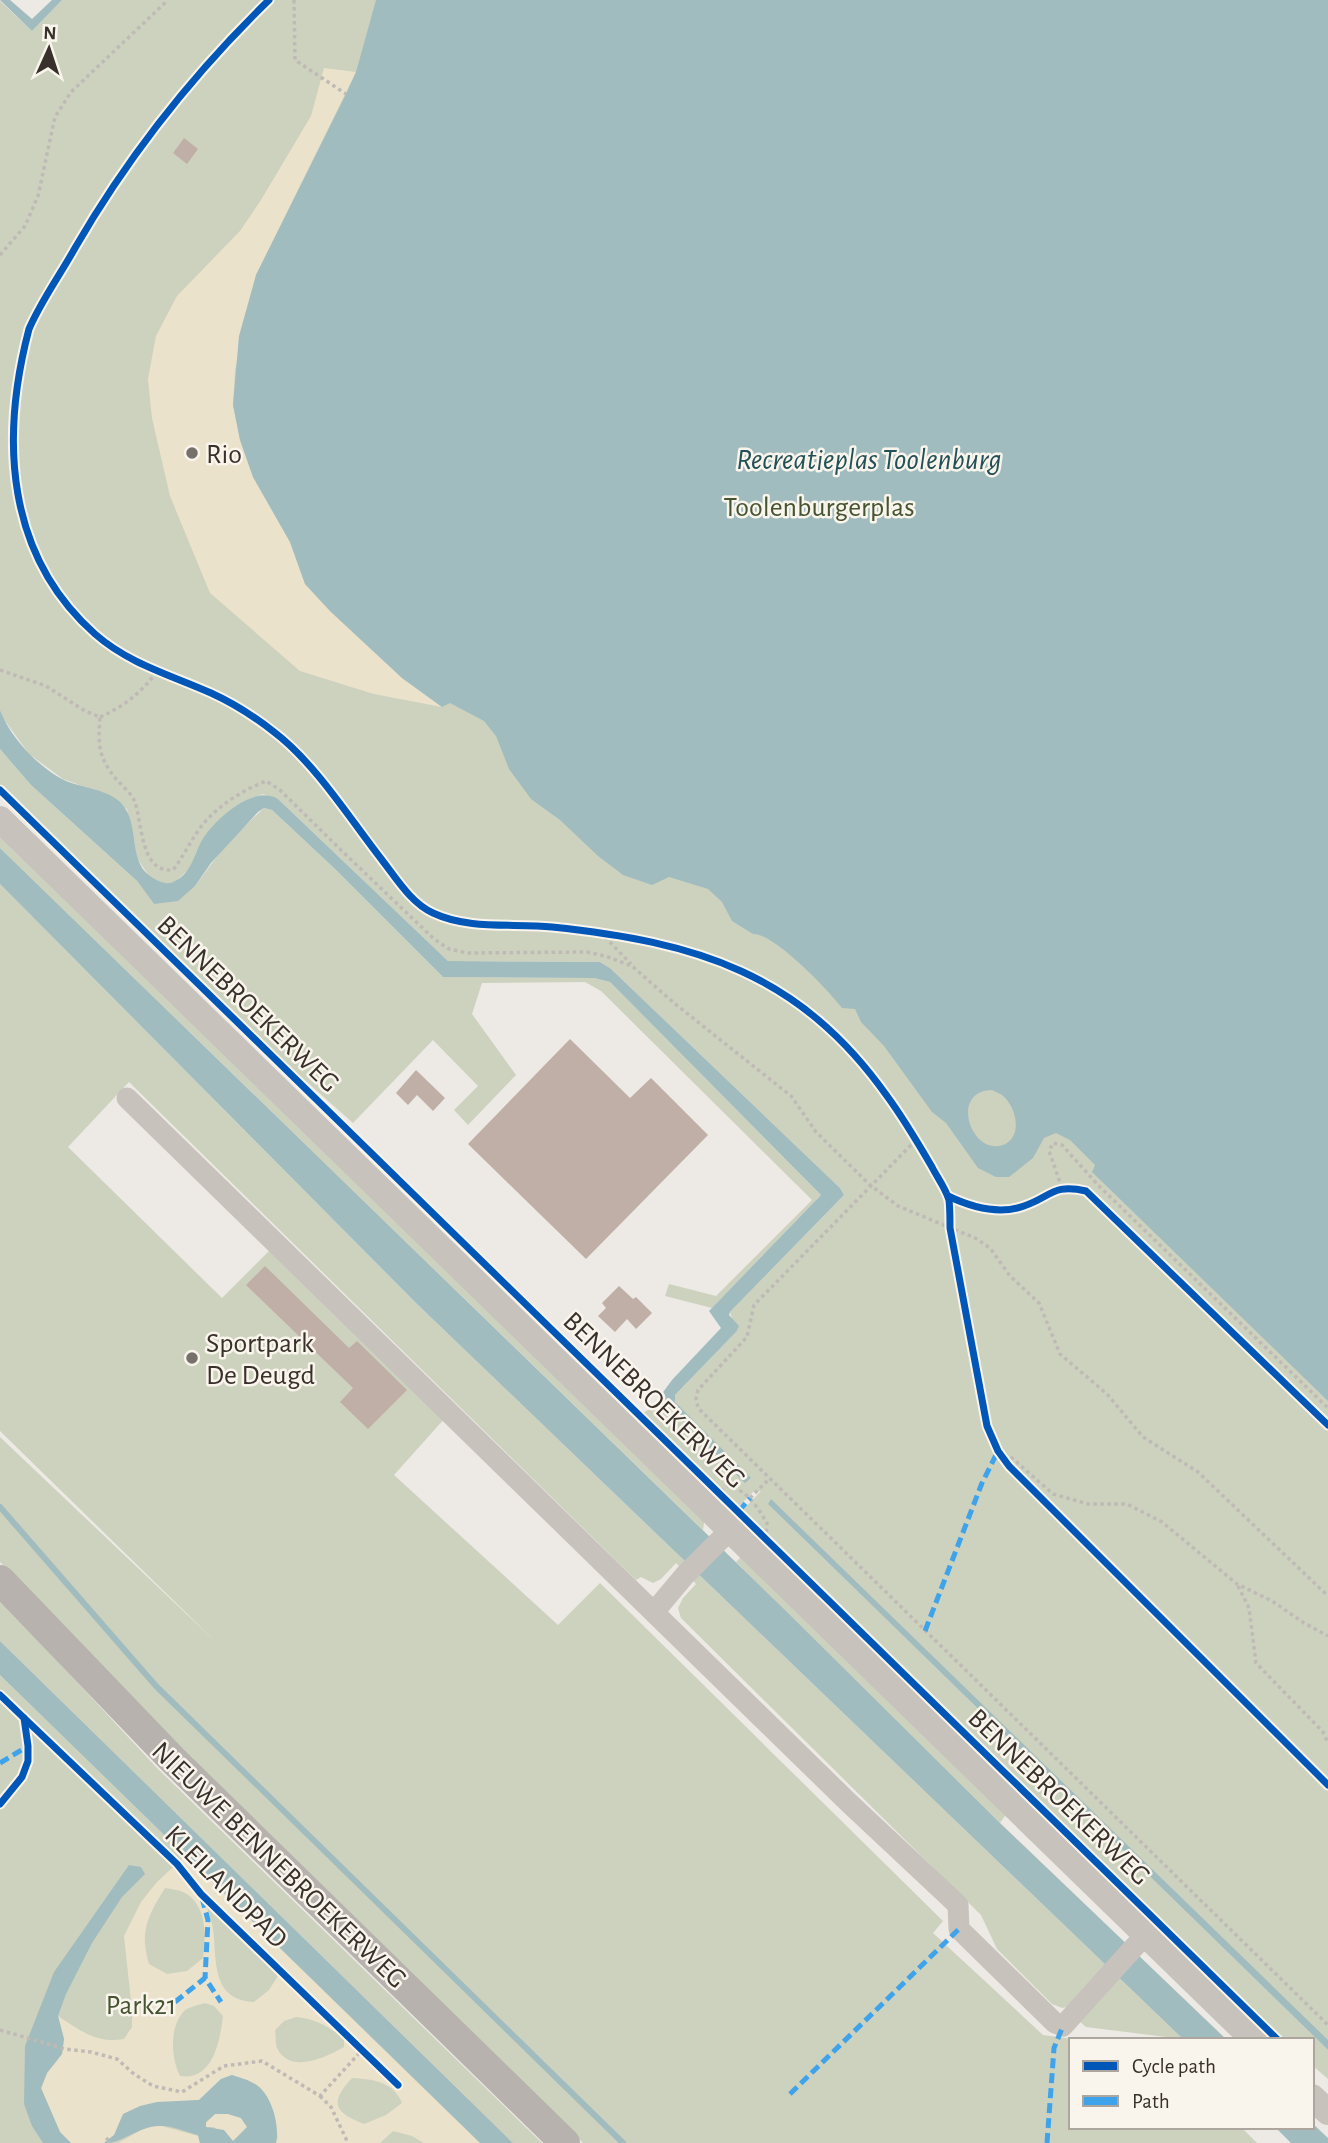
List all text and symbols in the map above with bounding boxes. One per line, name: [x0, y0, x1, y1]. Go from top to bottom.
north arrow: [14, 14, 84, 84]
text: N: [43, 24, 57, 43]
place label: Rio: [206, 441, 242, 469]
marker: Rio: [184, 445, 200, 461]
water label: Recreatieplas Toolenburg: [736, 445, 1002, 475]
park label: Toolenburgerplas: [723, 494, 915, 522]
street label: BENNEBROEKERWEG: [151, 911, 344, 1098]
street label: BENNEBROEKERWEG: [557, 1307, 750, 1494]
place label: Sportpark De Deugd: [206, 1330, 315, 1390]
marker: Sportpark De Deugd: [184, 1350, 200, 1366]
street label: BENNEBROEKERWEG: [962, 1704, 1155, 1891]
street label: NIEUWE BENNEBROEKERWEG: [146, 1737, 411, 1994]
street label: KLEILANDPAD: [159, 1821, 292, 1954]
park label: Park21: [106, 1992, 176, 2020]
legend: [1069, 2038, 1314, 2129]
text: Cycle path: [1132, 2056, 1216, 2077]
text: Path: [1132, 2091, 1170, 2112]

